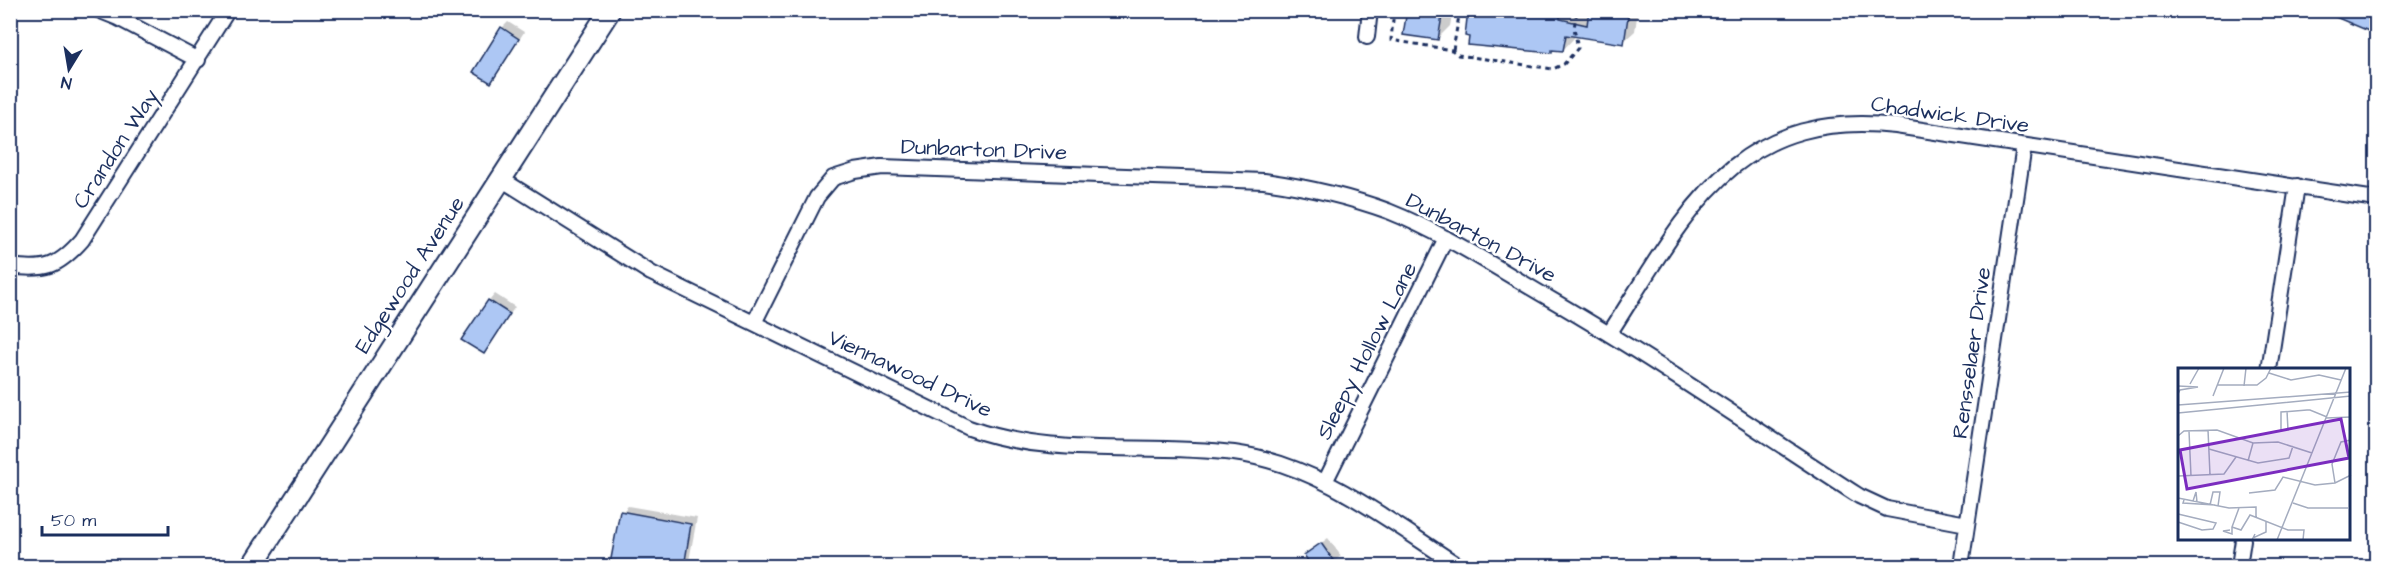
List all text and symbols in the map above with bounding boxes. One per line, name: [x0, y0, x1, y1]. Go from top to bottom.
north arrow: [39, 39, 99, 99]
text: N: [59, 71, 73, 94]
street label: Crandon Way: [66, 83, 167, 216]
street label: Chadwick Drive: [1869, 89, 2031, 141]
street label: Dunbarton Drive: [900, 132, 1068, 168]
street label: Dunbarton Drive: [1400, 185, 1562, 291]
street label: Edgewood Avenue: [348, 190, 473, 360]
street label: Sleepy Hollow Lane: [1309, 257, 1426, 446]
street label: Rensselaer Drive: [1945, 265, 1999, 441]
street label: Viennawood Drive: [823, 322, 997, 426]
inset map: [2178, 368, 2351, 541]
scale bar: [42, 499, 168, 537]
text: 50 m: [51, 508, 96, 533]

